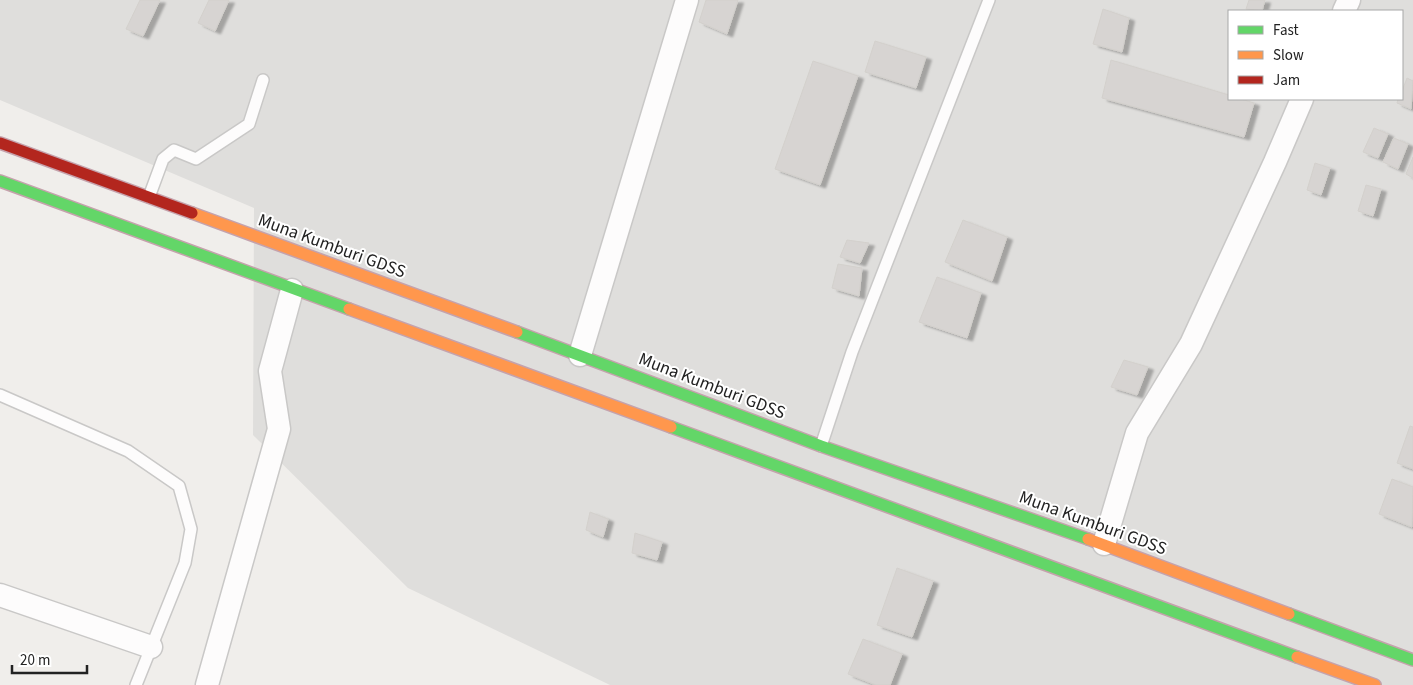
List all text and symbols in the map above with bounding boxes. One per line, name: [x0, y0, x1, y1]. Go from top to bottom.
legend: [1228, 10, 1403, 100]
text: Fast: [1273, 20, 1299, 41]
text: Slow: [1273, 45, 1304, 66]
text: Jam: [1273, 70, 1300, 91]
street label: Muna Kumburi GDSS: [255, 208, 409, 284]
street label: Muna Kumburi GDSS: [635, 346, 789, 426]
street label: Muna Kumburi GDSS: [1016, 485, 1170, 561]
scale bar: [12, 642, 88, 674]
text: 20 m: [20, 650, 50, 671]

